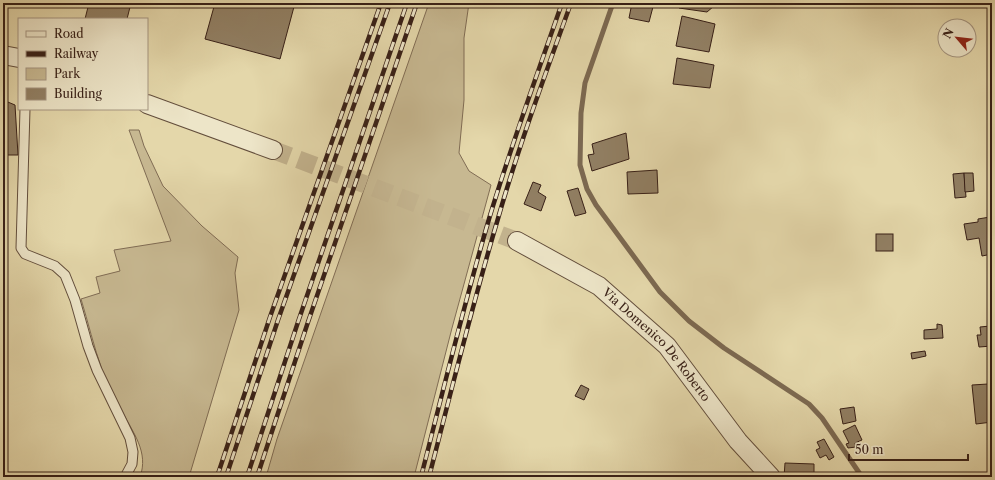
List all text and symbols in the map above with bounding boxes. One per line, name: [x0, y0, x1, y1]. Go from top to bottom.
legend: [18, 18, 148, 110]
north arrow: [937, 18, 977, 58]
text: N: [940, 25, 957, 41]
text: Road: [54, 26, 84, 41]
text: Railway: [54, 46, 99, 61]
text: Park: [54, 66, 81, 81]
text: Building: [54, 86, 102, 101]
street label: Via Domenico De Roberto: [599, 284, 714, 404]
scale bar: [849, 436, 968, 462]
text: 50 m: [855, 442, 884, 457]

